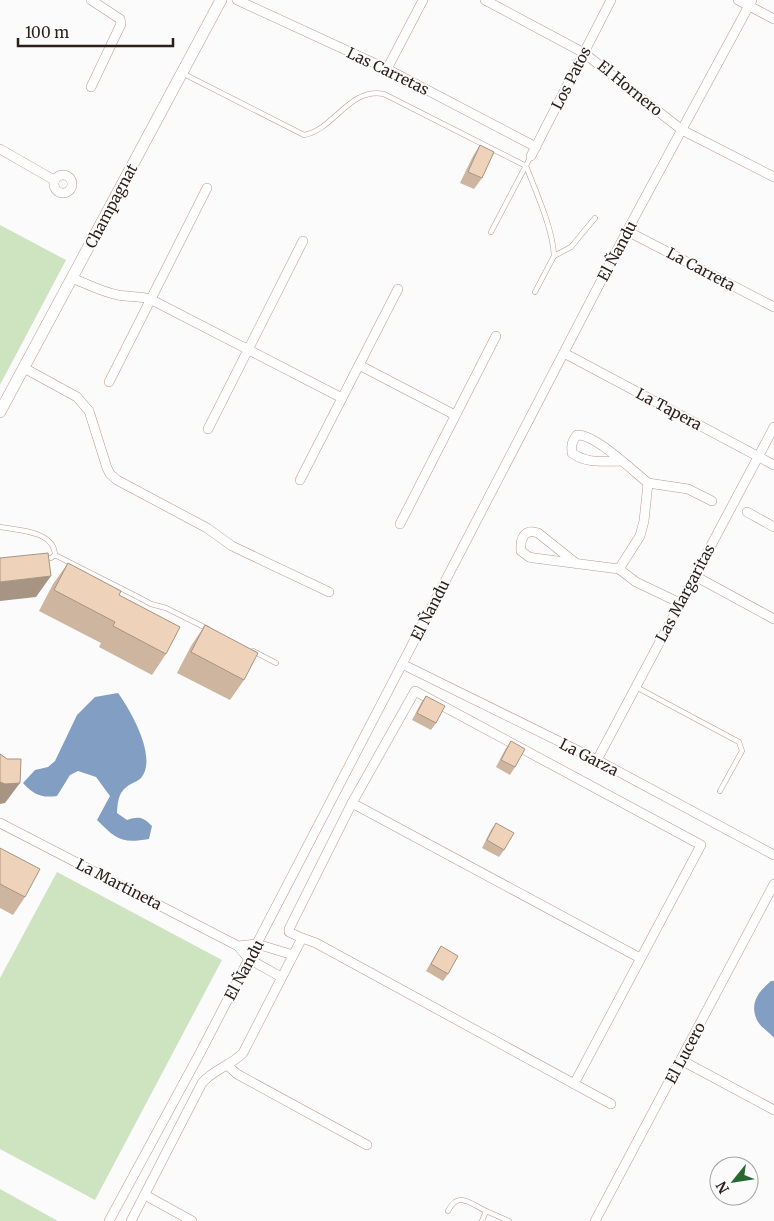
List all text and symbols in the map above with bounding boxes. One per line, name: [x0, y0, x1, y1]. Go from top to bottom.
scale bar: [18, 15, 172, 47]
text: 100 m: [25, 23, 69, 42]
street label: Las Carretas: [344, 43, 432, 99]
street label: Los Patos: [547, 43, 595, 113]
street label: El Hornero: [594, 56, 666, 120]
street label: Champagnat: [81, 160, 141, 251]
street label: El Ñandu: [593, 218, 641, 284]
street label: La Carreta: [664, 243, 738, 295]
street label: La Tapera: [633, 384, 705, 434]
street label: Las Margaritas: [651, 541, 719, 645]
street label: El Ñandu: [407, 576, 453, 644]
street label: La Garza: [556, 734, 622, 780]
street label: La Martineta: [73, 854, 165, 914]
street label: El Ñandu: [220, 937, 268, 1003]
street label: El Lucero: [661, 1019, 709, 1087]
north arrow: [709, 1156, 759, 1206]
text: N: [712, 1178, 733, 1197]

